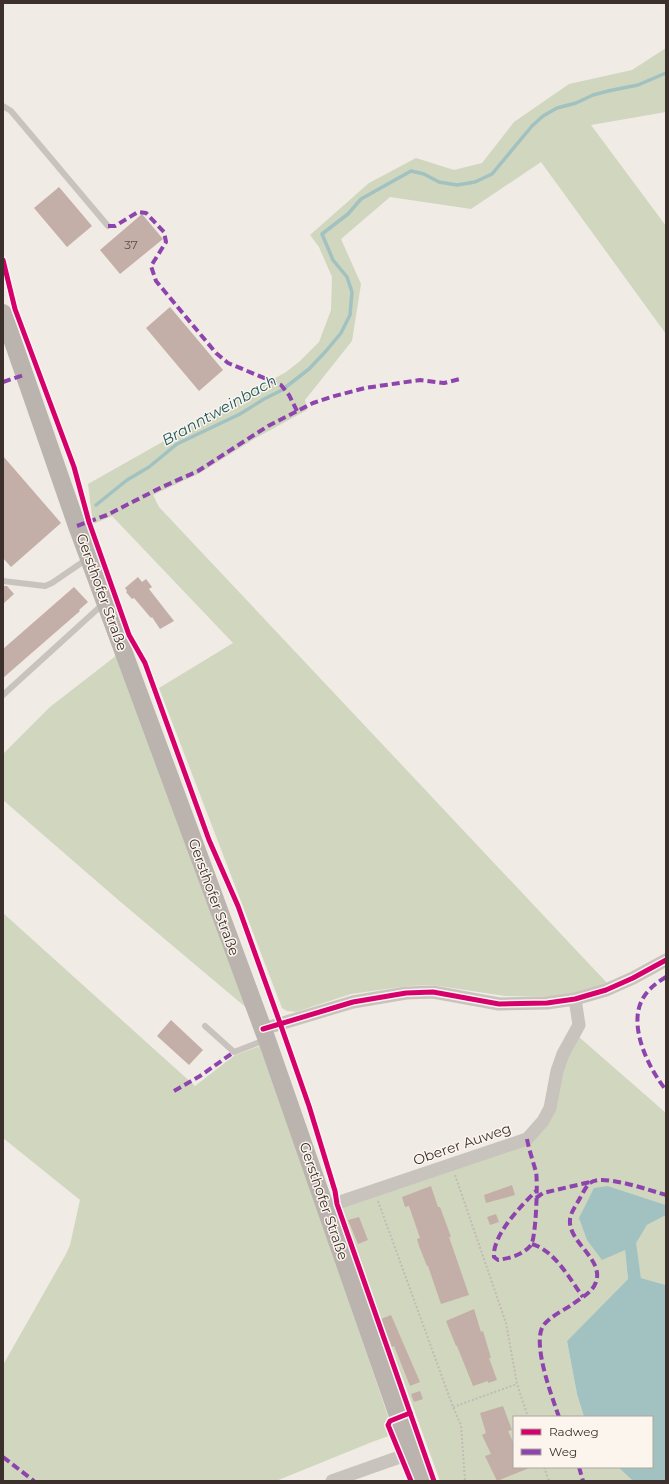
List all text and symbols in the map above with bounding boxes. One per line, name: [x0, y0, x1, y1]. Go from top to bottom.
house number: 37: [124, 237, 138, 252]
water label: Branntweinbach: [158, 371, 280, 449]
street label: Gersthofer Straße: [72, 531, 132, 653]
street label: Gersthofer Straße: [184, 836, 244, 958]
street label: Oberer Auweg: [411, 1119, 513, 1169]
street label: Gersthofer Straße: [295, 1140, 353, 1262]
legend: [513, 1416, 653, 1468]
text: Radweg: [549, 1424, 599, 1439]
text: Weg: [549, 1444, 577, 1459]

